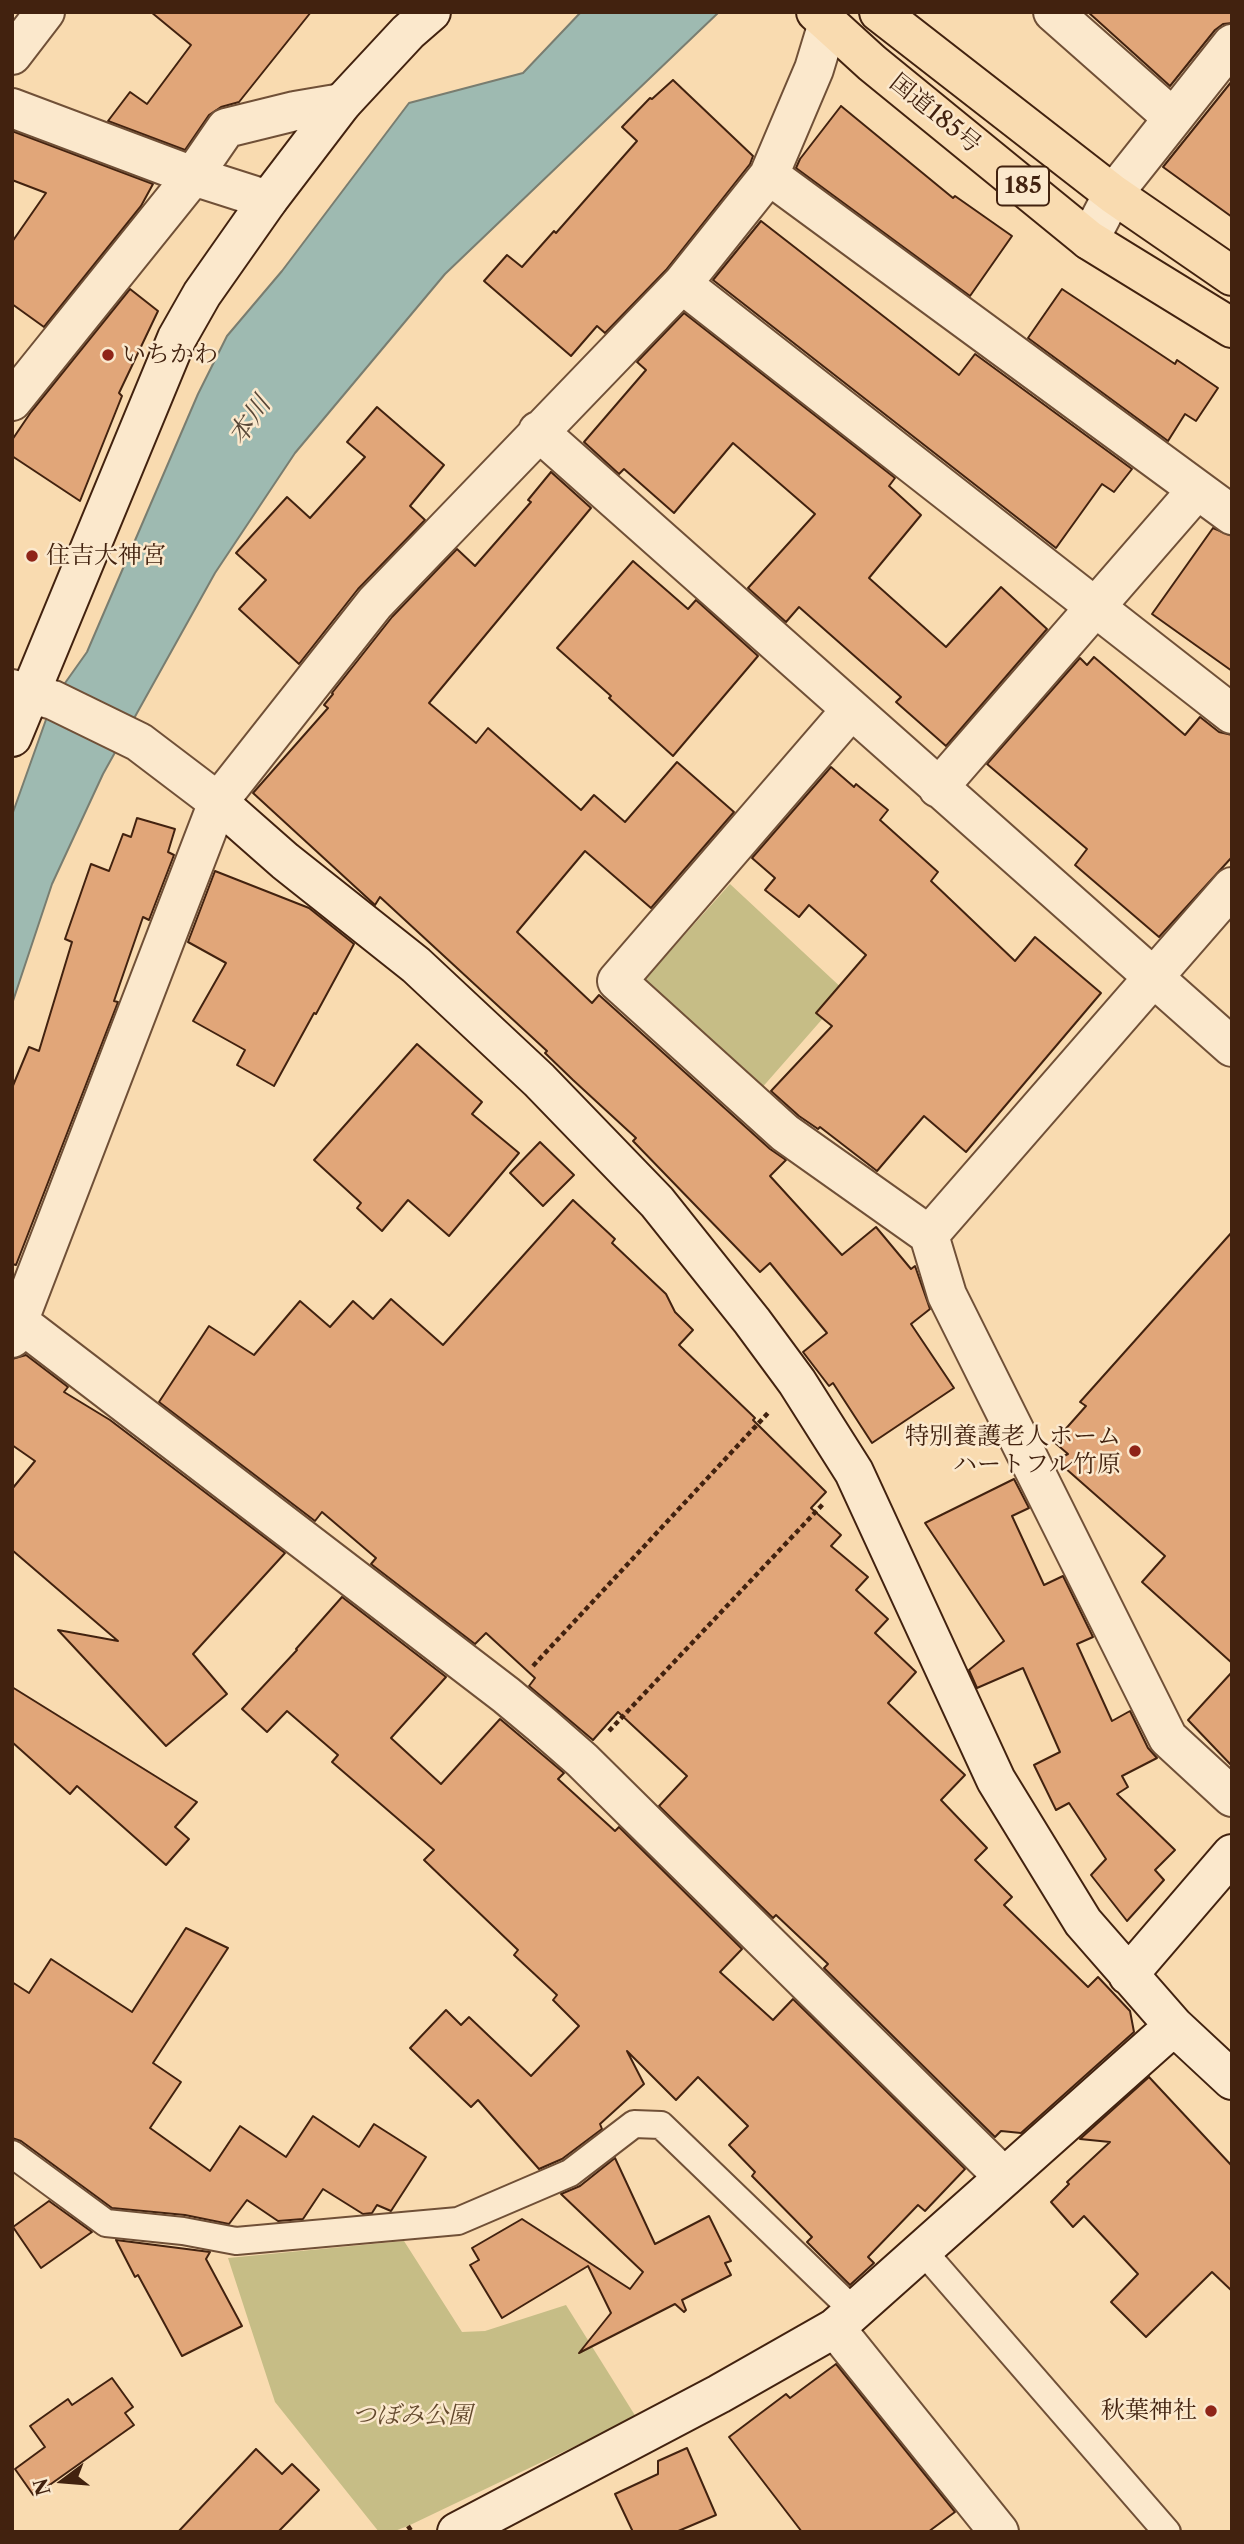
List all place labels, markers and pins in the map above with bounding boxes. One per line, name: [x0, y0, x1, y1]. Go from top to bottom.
place label: いちかわ: [122, 341, 218, 369]
marker: いちかわ: [100, 347, 116, 363]
place label: 住吉大神宮: [46, 542, 166, 570]
marker: 住吉大神宮: [24, 548, 40, 564]
place label: 特別養護老人ホーム ハートフル竹原: [905, 1423, 1121, 1479]
marker: 特別養護老人ホーム ハートフル竹原: [1127, 1443, 1143, 1459]
place label: 秋葉神社: [1101, 2397, 1197, 2425]
marker: 秋葉神社: [1203, 2403, 1219, 2419]

